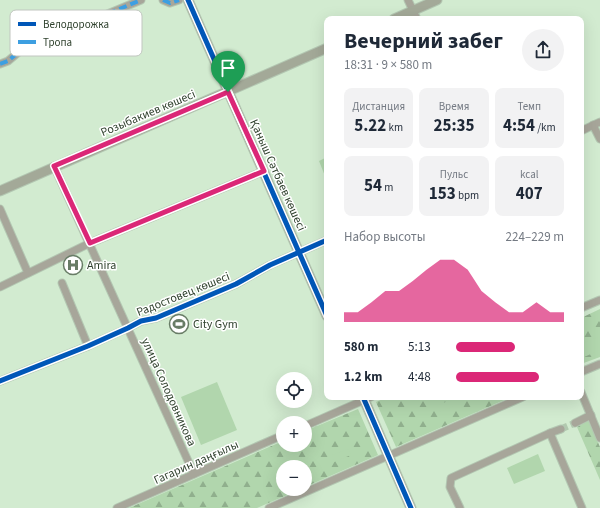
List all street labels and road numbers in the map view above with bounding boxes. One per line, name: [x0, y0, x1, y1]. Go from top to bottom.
street label: Розыбакиев көшесі: [98, 86, 198, 141]
street label: Қаныш Сәтбаев көшесі: [245, 117, 310, 234]
street label: Радостовец көшесі: [134, 268, 232, 321]
street label: улица Солодовникова: [137, 335, 200, 449]
street label: Гагарин даңғылы: [151, 436, 241, 489]

